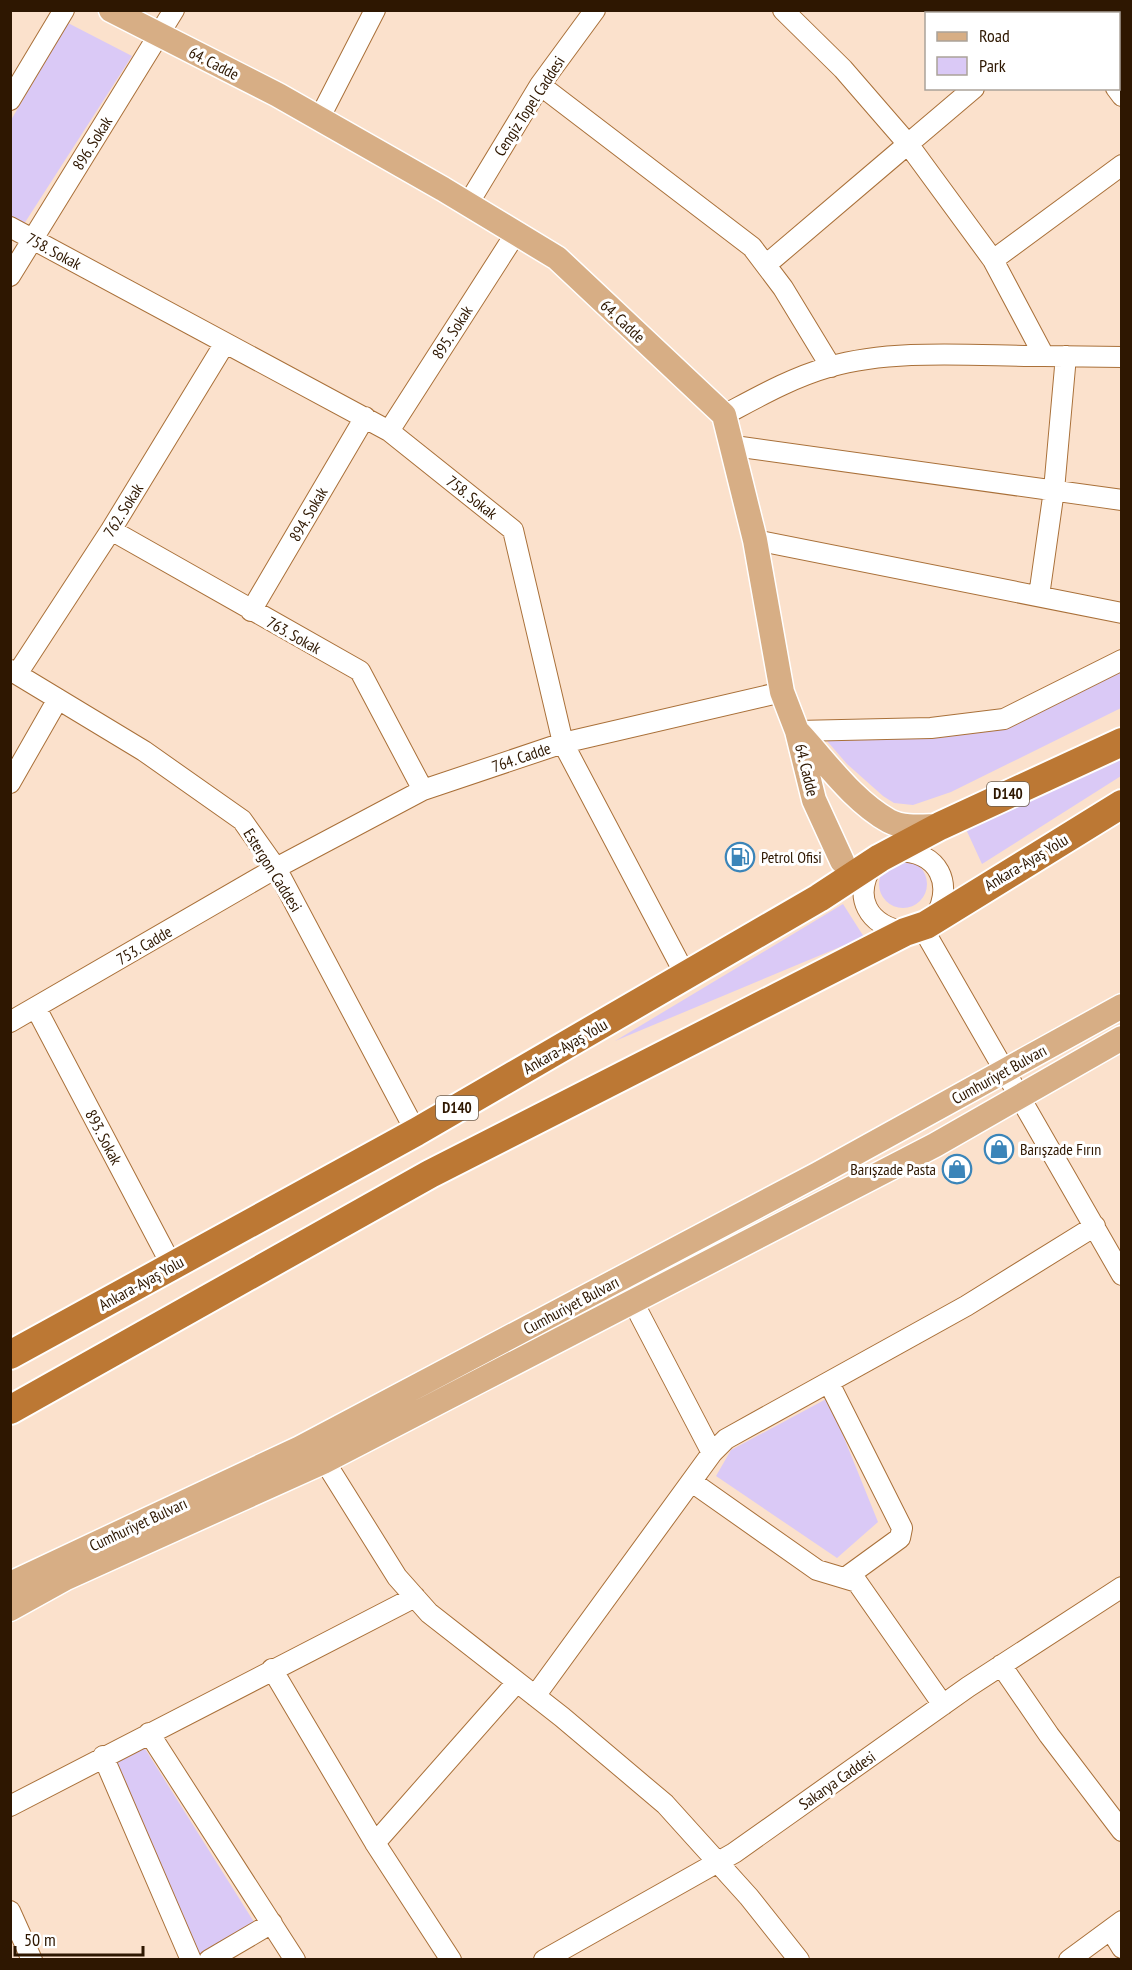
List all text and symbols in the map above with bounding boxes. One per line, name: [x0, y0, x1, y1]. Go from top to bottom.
legend: [925, 12, 1120, 90]
text: Road: [979, 24, 1010, 47]
street label: 64. Cadde: [186, 42, 242, 84]
street label: Cengiz Topel Caddesi: [489, 52, 569, 160]
text: Park: [979, 54, 1006, 77]
street label: 896. Sokak: [68, 112, 117, 173]
street label: 758. Sokak: [23, 228, 86, 274]
street label: 64. Cadde: [597, 295, 649, 347]
street label: 895. Sokak: [427, 301, 477, 362]
street label: 758. Sokak: [442, 471, 502, 524]
street label: 762. Sokak: [99, 479, 148, 540]
street label: 894. Sokak: [284, 483, 332, 545]
street label: 763. Sokak: [263, 612, 325, 659]
street label: 764. Cadde: [489, 738, 553, 776]
street label: 64. Cadde: [791, 742, 823, 798]
road number: D140: [987, 782, 1029, 806]
street label: Estergon Caddesi: [239, 825, 307, 915]
street label: Ankara-Ayaş Yolu: [980, 829, 1072, 895]
fuel station icon: Petrol Ofisi: [724, 841, 756, 873]
place label: Petrol Ofisi: [761, 847, 822, 867]
street label: 753. Cadde: [113, 921, 175, 969]
street label: Ankara-Ayaş Yolu: [519, 1014, 611, 1078]
street label: Cumhuriyet Bulvarı: [948, 1040, 1050, 1108]
road number: D140: [436, 1096, 478, 1120]
street label: 893. Sokak: [81, 1106, 127, 1169]
shop icon: Barışzade Fırın: [983, 1133, 1015, 1165]
place label: Barışzade Fırın: [1020, 1139, 1101, 1159]
shop icon: Barışzade Pasta: [941, 1153, 973, 1185]
place label: Barışzade Pasta: [850, 1159, 936, 1179]
street label: Ankara-Ayaş Yolu: [95, 1251, 187, 1315]
street label: Cumhuriyet Bulvarı: [520, 1271, 622, 1339]
street label: Cumhuriyet Bulvarı: [86, 1493, 190, 1555]
street label: Sakarya Caddesi: [795, 1746, 879, 1814]
scale bar: [15, 1919, 142, 1957]
text: 50 m: [24, 1928, 56, 1951]

